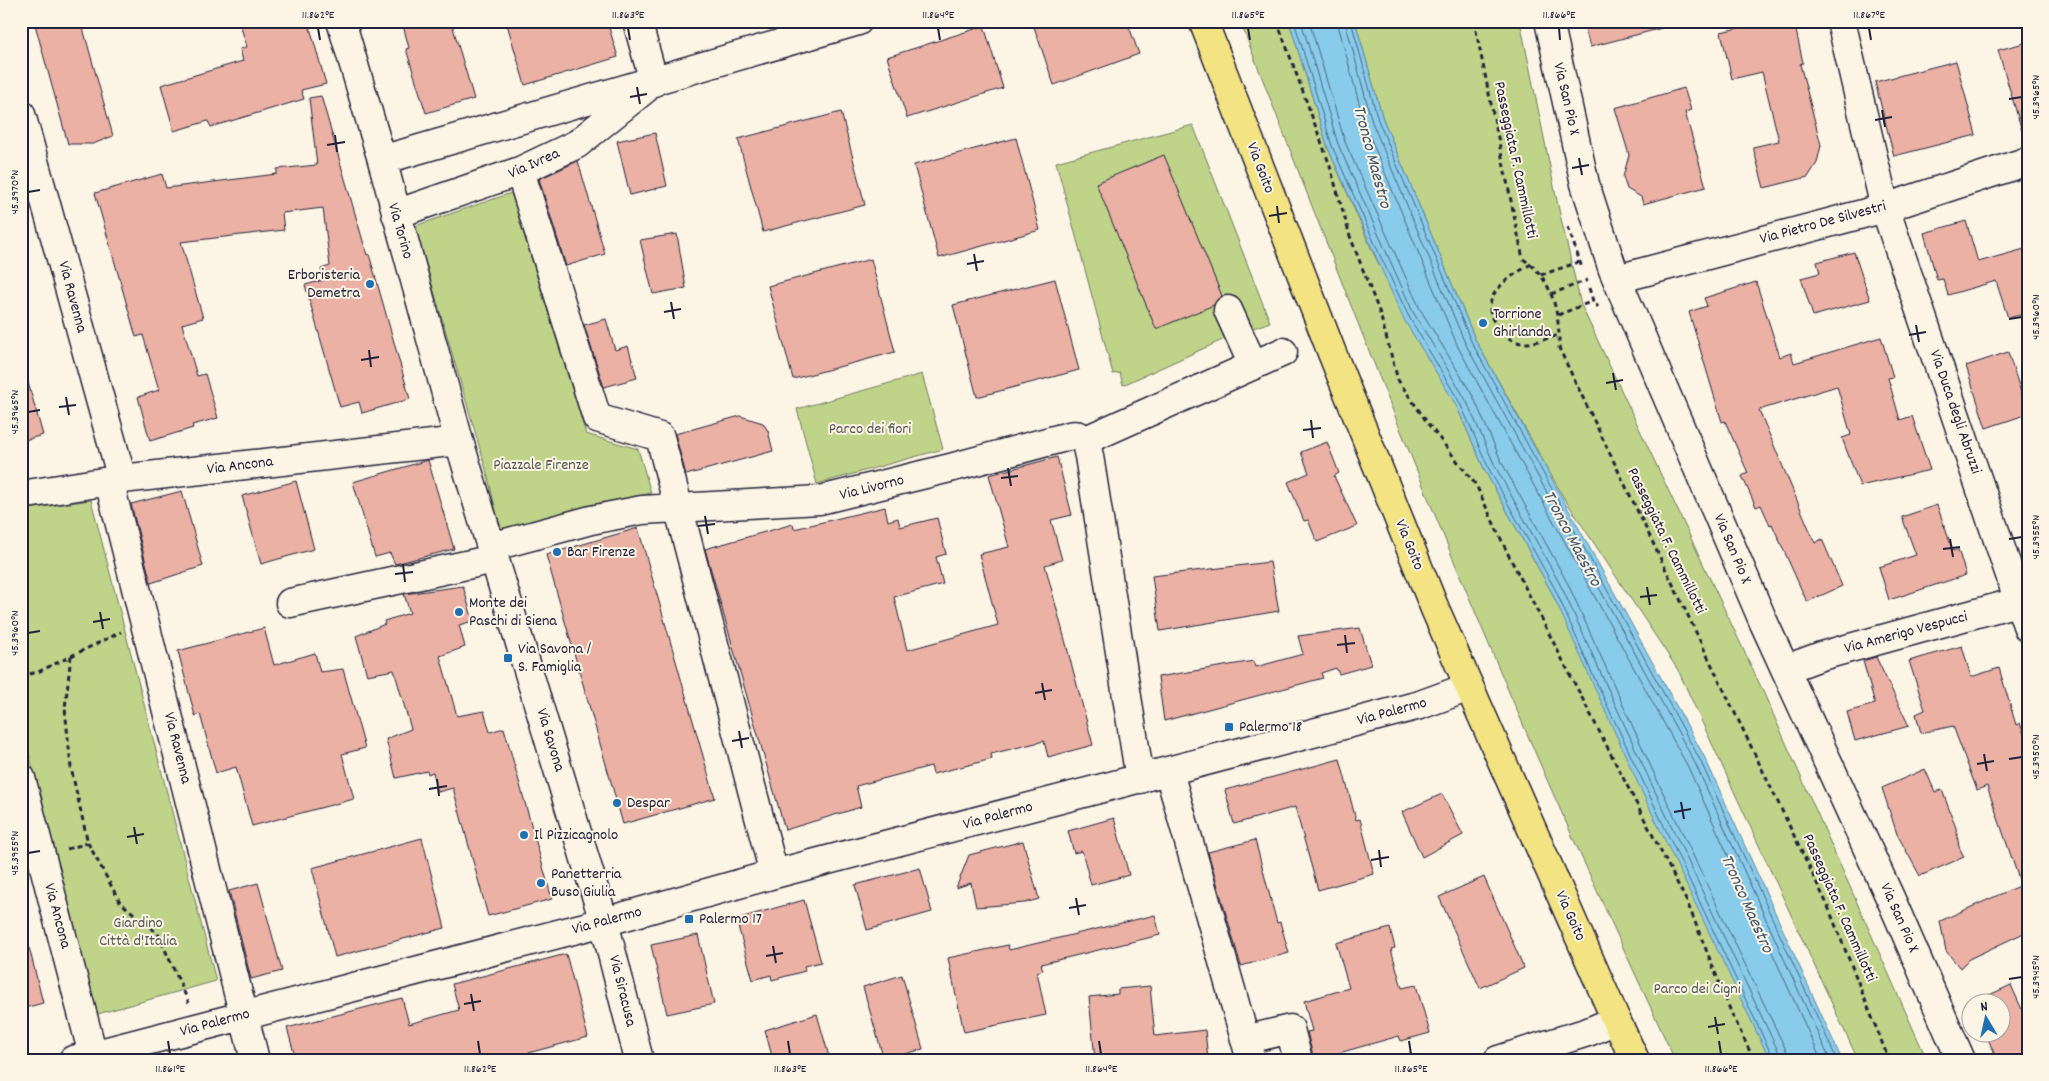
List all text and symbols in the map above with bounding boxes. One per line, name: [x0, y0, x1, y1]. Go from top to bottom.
text: 11.862°E: [302, 7, 335, 24]
text: 11.863°E: [612, 7, 645, 24]
text: 11.864°E: [922, 7, 955, 24]
text: 11.865°E: [1232, 7, 1265, 24]
text: 11.866°E: [1542, 7, 1576, 24]
text: 11.867°E: [1853, 7, 1885, 24]
street label: Via San Pio X: [1546, 60, 1586, 138]
text: 45.3965°N: [2028, 75, 2045, 119]
street label: Passeggiata F. Cammillotti: [1487, 79, 1543, 241]
water label: Tronco Maestro: [1345, 103, 1397, 212]
street label: Via Goito: [1240, 139, 1280, 197]
street label: Via Ivrea: [505, 142, 564, 185]
text: 45.3970°N: [7, 170, 24, 214]
street label: Via Pietro De Silvestri: [1757, 195, 1889, 251]
street label: Via Torino: [381, 200, 419, 262]
street label: Via Ravenna: [51, 259, 93, 336]
place label: Erboristeria Demetra: [288, 264, 360, 305]
marker: Erboristeria Demetra: [364, 278, 376, 290]
text: 45.3960°N: [2028, 294, 2045, 340]
place label: Torrione Ghirlanda: [1493, 303, 1551, 344]
marker: Torrione Ghirlanda: [1477, 317, 1489, 329]
street label: Via Duca degli Abruzzi: [1923, 347, 1987, 477]
text: 45.3965°N: [7, 390, 24, 434]
park label: Parco dei fiori: [829, 418, 911, 441]
street label: Via Ancona: [206, 450, 275, 481]
park label: Piazzale Firenze: [493, 454, 589, 477]
street label: Passeggiata F. Cammillotti: [1621, 464, 1711, 618]
street label: Via Livorno: [837, 469, 907, 507]
water label: Tronco Maestro: [1535, 487, 1607, 592]
street label: Via San Pio X: [1707, 510, 1757, 588]
text: 45.3955°N: [2028, 515, 2045, 559]
street label: Via Goito: [1388, 516, 1430, 574]
place label: Bar Firenze: [567, 541, 635, 564]
marker: Bar Firenze: [551, 546, 563, 558]
place label: Monte dei Paschi di Siena: [469, 592, 557, 633]
street label: Via Amerigo Vespucci: [1842, 605, 1970, 661]
marker: Monte dei Paschi di Siena: [453, 606, 465, 618]
text: 45.3960°N: [7, 610, 24, 656]
place label: Via Savona / S. Famiglia: [518, 638, 592, 679]
marker: Via Savona / S. Famiglia: [502, 652, 514, 664]
street label: Via Palermo: [1355, 692, 1429, 732]
street label: Via Savona: [529, 706, 571, 775]
street label: Via Ravenna: [157, 710, 197, 787]
place label: Palermo 18: [1239, 716, 1302, 739]
marker: Palermo 18: [1223, 721, 1235, 733]
text: 45.3950°N: [2028, 734, 2045, 780]
place label: Despar: [627, 792, 670, 815]
street label: Via Palermo: [961, 796, 1035, 836]
marker: Despar: [611, 797, 623, 809]
place label: Il Pizzicagnolo: [534, 824, 618, 847]
marker: Il Pizzicagnolo: [518, 829, 530, 841]
street label: Passeggiata F. Cammillotti: [1796, 830, 1882, 986]
text: 45.3955°N: [7, 831, 24, 875]
water label: Tronco Maestro: [1713, 851, 1779, 958]
place label: Panetterria Buso Giulia: [551, 863, 622, 904]
marker: Panetterria Buso Giulia: [535, 877, 547, 889]
street label: Via San Pio X: [1873, 879, 1925, 957]
street label: Via Ancona: [37, 881, 77, 952]
street label: Via Goito: [1549, 887, 1591, 945]
street label: Via Palermo: [570, 901, 644, 941]
place label: Palermo 17: [699, 908, 762, 931]
park label: Giardino Città d'Italia: [99, 912, 177, 953]
marker: Palermo 17: [683, 913, 695, 925]
street label: Via Siracusa: [602, 953, 642, 1030]
text: 45.3945°N: [2028, 955, 2045, 999]
park label: Parco dei Cigni: [1653, 978, 1741, 1001]
north arrow: [1962, 994, 2012, 1044]
text: N: [1979, 997, 1989, 1018]
street label: Via Palermo: [178, 1003, 252, 1043]
text: 11.861°E: [155, 1061, 185, 1078]
text: 11.862°E: [464, 1061, 497, 1078]
text: 11.863°E: [774, 1061, 807, 1078]
text: 11.864°E: [1085, 1061, 1118, 1078]
text: 11.865°E: [1395, 1061, 1428, 1078]
text: 11.866°E: [1704, 1061, 1738, 1078]

